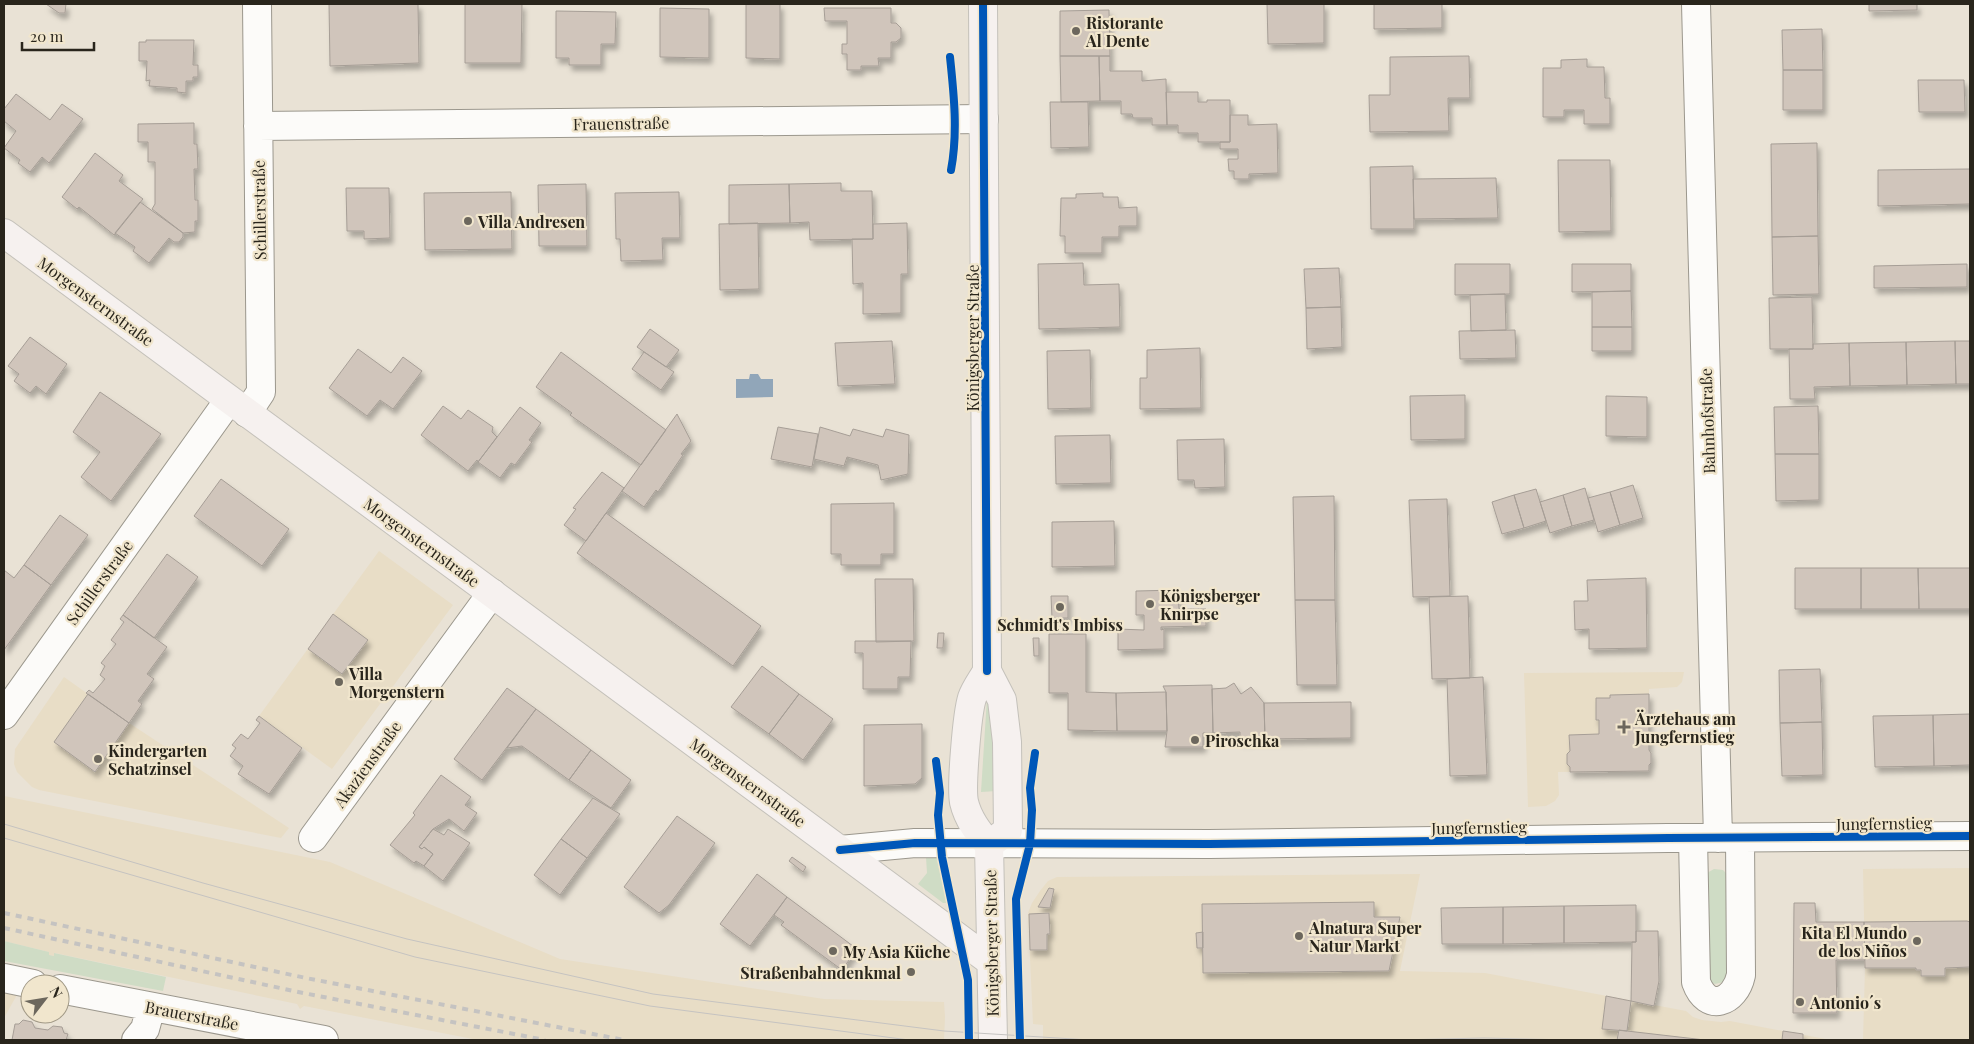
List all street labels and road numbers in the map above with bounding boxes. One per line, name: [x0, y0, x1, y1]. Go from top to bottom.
street label: Frauenstraße: [573, 112, 669, 134]
street label: Schillerstraße: [248, 160, 270, 260]
street label: Morgensternstraße: [34, 252, 158, 350]
street label: Königsberger Straße: [962, 264, 983, 412]
street label: Bahnhofstraße: [1695, 368, 1719, 474]
street label: Morgensternstraße: [360, 493, 484, 591]
street label: Schillerstraße: [61, 535, 137, 629]
street label: Akazienstraße: [328, 717, 405, 812]
street label: Morgensternstraße: [686, 733, 810, 831]
street label: Jungfernstieg: [1835, 812, 1933, 834]
street label: Jungfernstieg: [1430, 816, 1528, 838]
street label: Königsberger Straße: [979, 869, 1003, 1017]
street label: Brauerstraße: [143, 996, 241, 1034]

